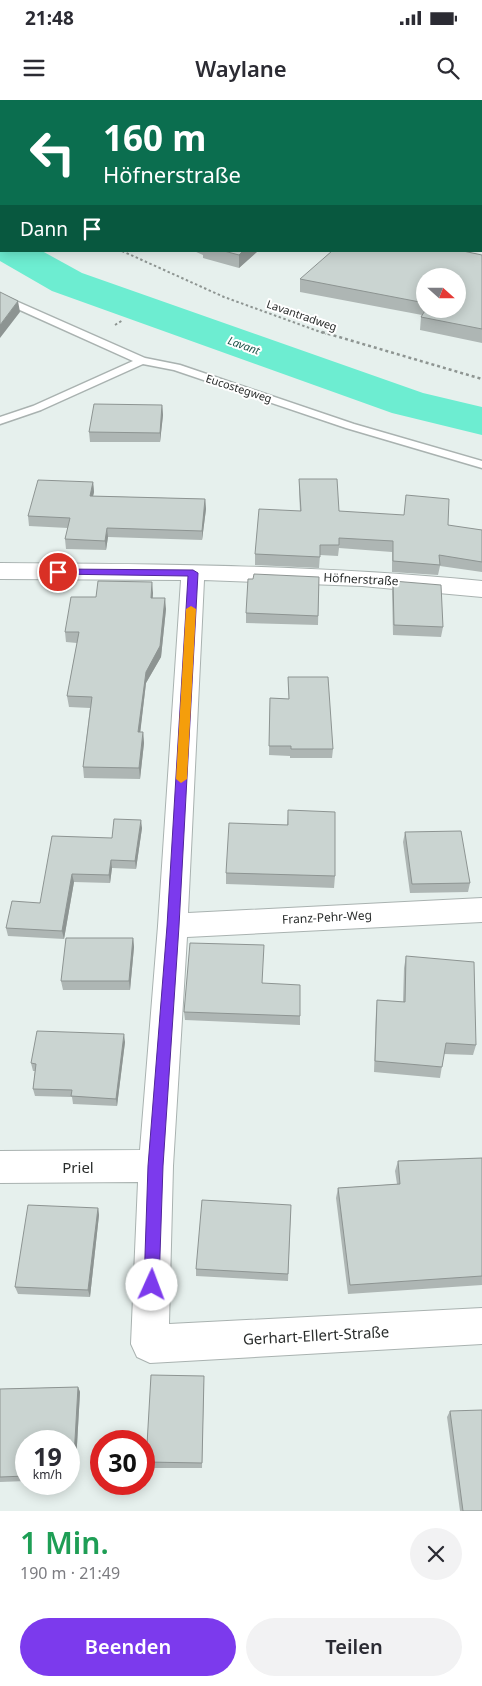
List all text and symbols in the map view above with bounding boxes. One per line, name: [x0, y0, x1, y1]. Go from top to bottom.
text: 21:48: [25, 5, 74, 31]
text: Waylane: [195, 53, 287, 83]
icon: menu: [20, 54, 48, 82]
icon: search: [434, 54, 462, 82]
text: 160 m: [103, 114, 206, 161]
icon: left: [20, 120, 85, 185]
text: Höfnerstraße: [103, 159, 241, 189]
icon: arrive: [78, 215, 106, 243]
text: Dann: [20, 216, 68, 242]
north arrow: [416, 268, 466, 318]
map controls: [416, 268, 466, 318]
street label: Lavantradweg: [265, 296, 339, 334]
water label: Lavant: [226, 332, 262, 358]
street label: Eucostegweg: [204, 370, 274, 406]
pin: [37, 551, 79, 593]
icon: arrive: [44, 558, 72, 586]
street label: Höfnerstraße: [323, 569, 399, 589]
street label: Franz-Pehr-Weg: [282, 906, 372, 928]
street label: Priel: [62, 1157, 94, 1177]
position arrow: [125, 1258, 177, 1310]
street label: Gerhart-Ellert-Straße: [242, 1321, 390, 1349]
speed limit sign: 30: [90, 1430, 155, 1495]
text: 19: [33, 1439, 62, 1473]
text: km/h: [33, 1466, 62, 1483]
text: 1 Min.: [20, 1522, 109, 1563]
button: close: [410, 1528, 462, 1580]
text: 190 m · 21:49: [20, 1562, 120, 1584]
button: Beenden: [20, 1618, 236, 1676]
button: Teilen: [246, 1618, 462, 1676]

